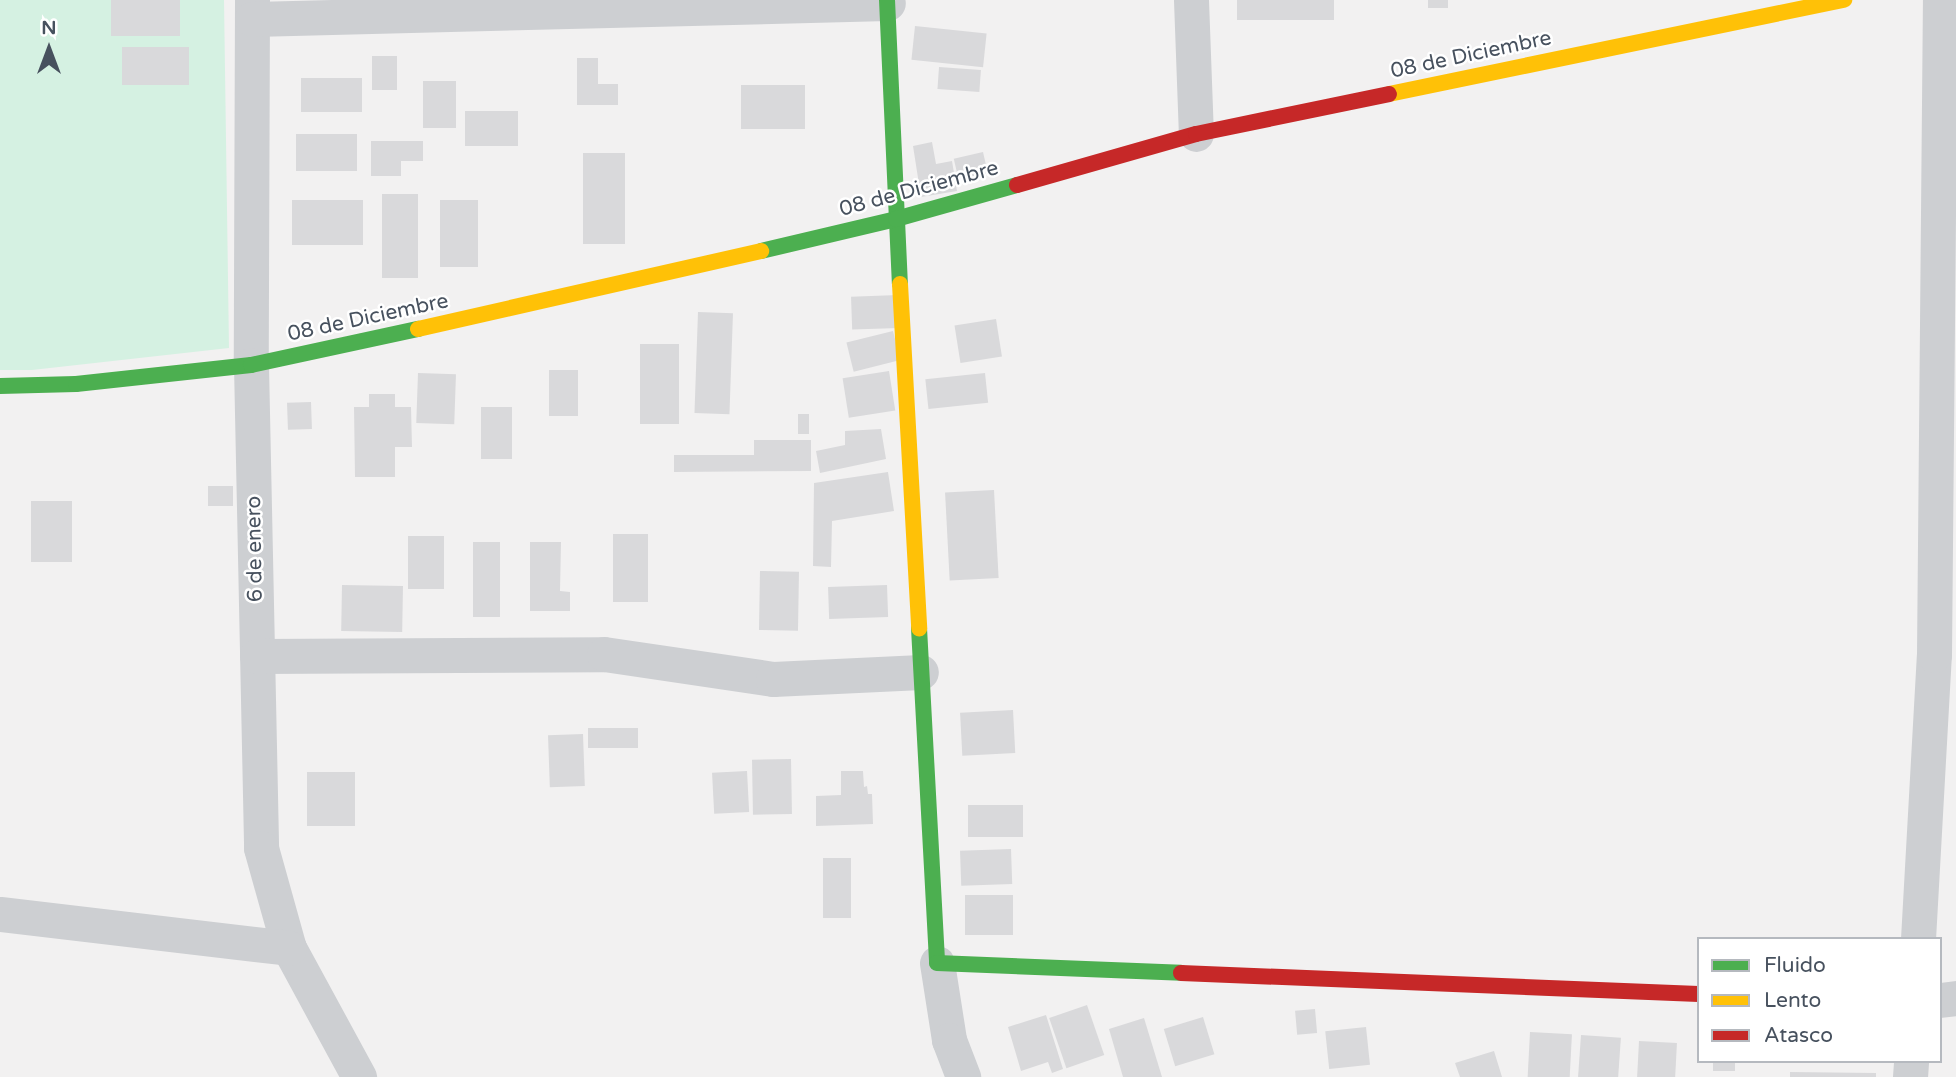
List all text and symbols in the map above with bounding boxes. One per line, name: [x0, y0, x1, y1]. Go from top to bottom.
north arrow: [14, 14, 84, 84]
text: N: [41, 17, 57, 39]
street label: 08 de Diciembre: [1388, 26, 1554, 84]
street label: 08 de Diciembre: [837, 156, 1001, 222]
street label: 08 de Diciembre: [285, 289, 451, 347]
street label: 6 de enero: [241, 496, 269, 602]
legend: [1697, 937, 1942, 1063]
text: Fluido: [1764, 953, 1826, 978]
text: Lento: [1764, 988, 1821, 1013]
text: Atasco: [1764, 1023, 1833, 1048]

